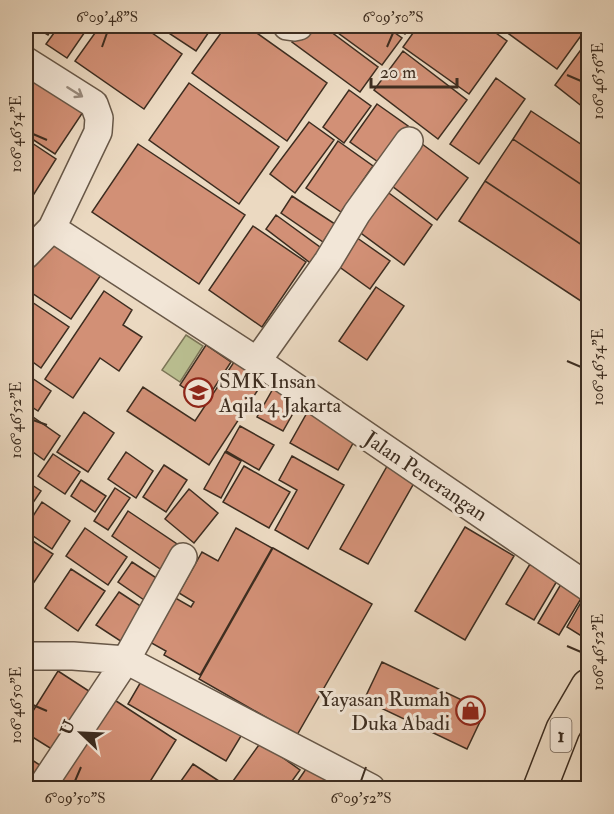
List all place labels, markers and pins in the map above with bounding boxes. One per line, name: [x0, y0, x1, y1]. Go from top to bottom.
place label: SMK Insan Aqila 4 Jakarta: [218, 368, 342, 419]
school or university icon: SMK Insan Aqila 4 Jakarta: [182, 377, 214, 409]
place label: Yayasan Rumah Duka Abadi: [319, 686, 450, 737]
shop icon: Yayasan Rumah Duka Abadi: [455, 695, 487, 727]

